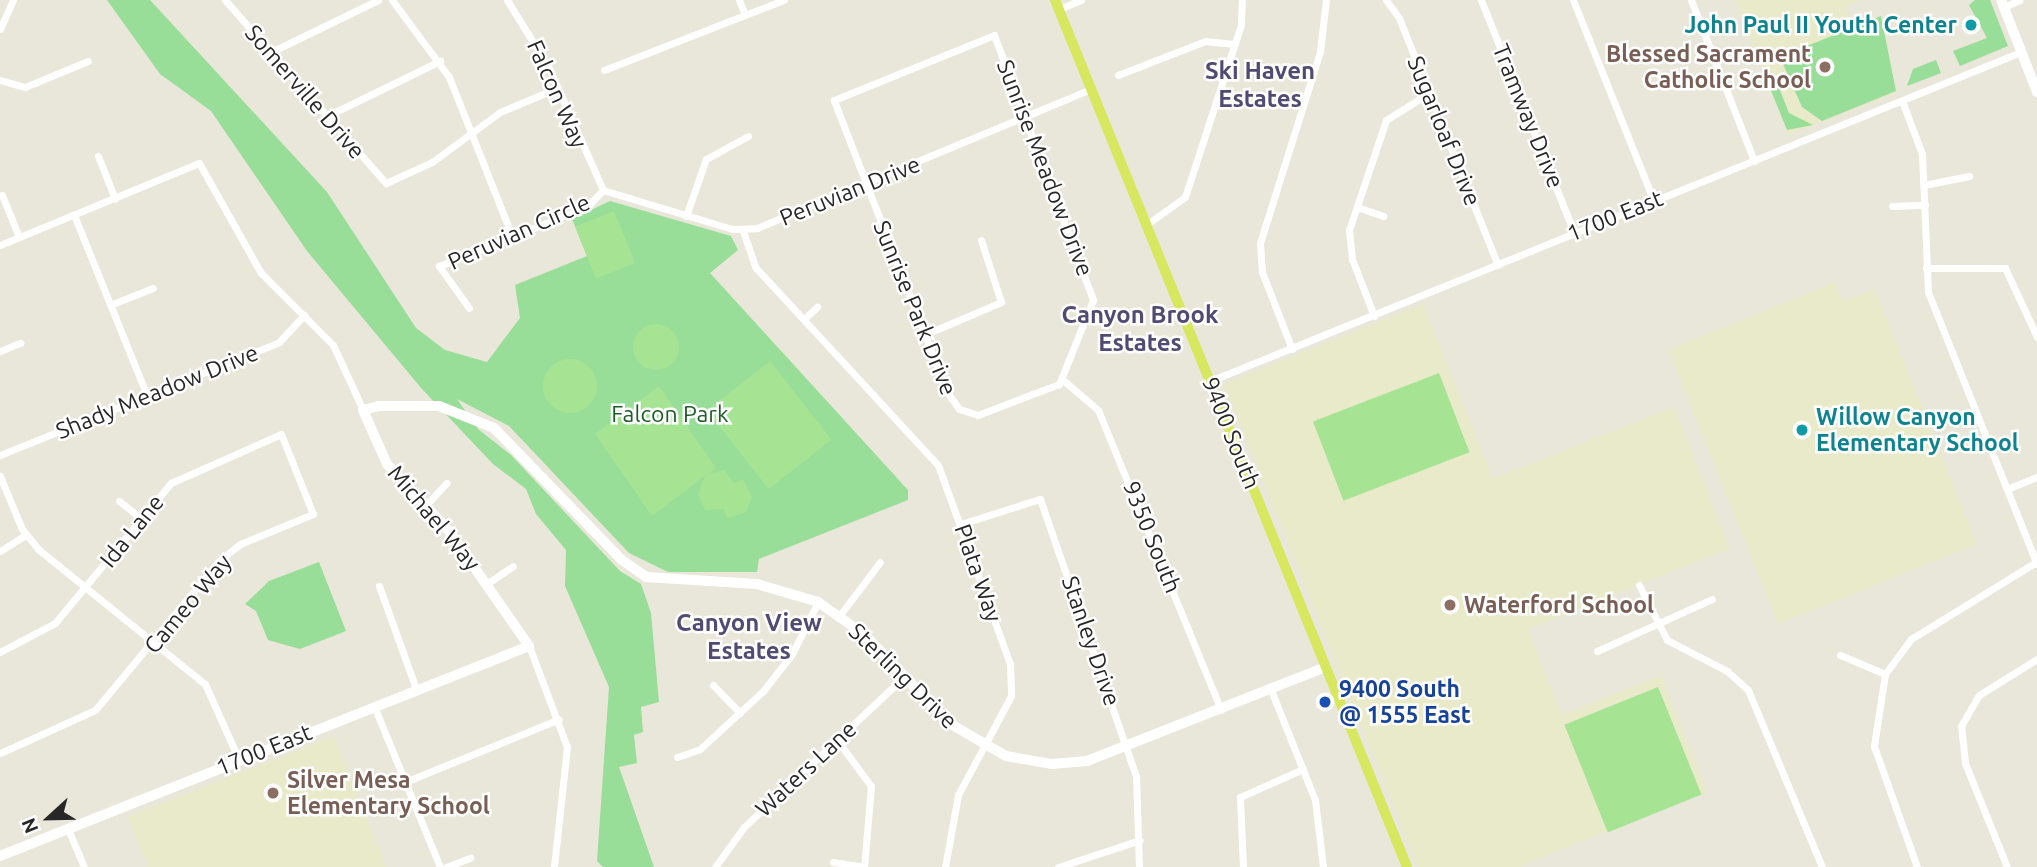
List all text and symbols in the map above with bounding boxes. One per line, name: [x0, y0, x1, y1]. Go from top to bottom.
place label: John Paul II Youth Center: [1684, 11, 1957, 39]
marker: John Paul II Youth Center: [1963, 17, 1979, 33]
street label: Somerville Drive: [239, 19, 371, 165]
street label: Falcon Way: [521, 36, 593, 152]
street label: Tramway Drive: [1487, 40, 1569, 192]
place label: Blessed Sacrament Catholic School: [1606, 40, 1811, 94]
street label: Sugarloaf Drive: [1401, 52, 1487, 210]
street label: Sunrise Meadow Drive: [991, 56, 1099, 280]
district label: Ski Haven Estates: [1205, 57, 1315, 113]
marker: Blessed Sacrament Catholic School: [1817, 59, 1833, 75]
street label: Peruvian Drive: [776, 150, 924, 232]
street label: 1700 East: [1563, 184, 1667, 248]
street label: Peruvian Circle: [444, 188, 594, 276]
street label: Sunrise Park Drive: [867, 217, 963, 399]
district label: Canyon Brook Estates: [1062, 301, 1218, 357]
street label: Shady Meadow Drive: [52, 339, 262, 445]
street label: 9400 South: [1196, 373, 1266, 493]
park label: Falcon Park: [611, 400, 729, 428]
place label: Willow Canyon Elementary School: [1816, 403, 2019, 457]
marker: Willow Canyon Elementary School: [1794, 422, 1810, 438]
street label: Michael Way: [382, 460, 486, 576]
street label: 9350 South: [1117, 477, 1187, 597]
street label: Ida Lane: [94, 489, 170, 573]
street label: Plata Way: [948, 521, 1008, 625]
street label: Cameo Way: [139, 549, 237, 659]
street label: Stanley Drive: [1056, 572, 1126, 710]
place label: Waterford School: [1464, 591, 1654, 619]
marker: Waterford School: [1442, 597, 1458, 613]
district label: Canyon View Estates: [676, 609, 822, 665]
street label: Sterling Drive: [843, 617, 963, 735]
place label: 9400 South @ 1555 East: [1339, 675, 1471, 729]
marker: 9400 South @ 1555 East: [1317, 694, 1333, 710]
street label: Waters Lane: [750, 715, 862, 823]
street label: 1700 East: [212, 718, 316, 782]
place label: Silver Mesa Elementary School: [287, 766, 490, 820]
north arrow: [14, 783, 84, 853]
marker: Silver Mesa Elementary School: [265, 785, 281, 801]
text: N: [17, 815, 42, 837]

